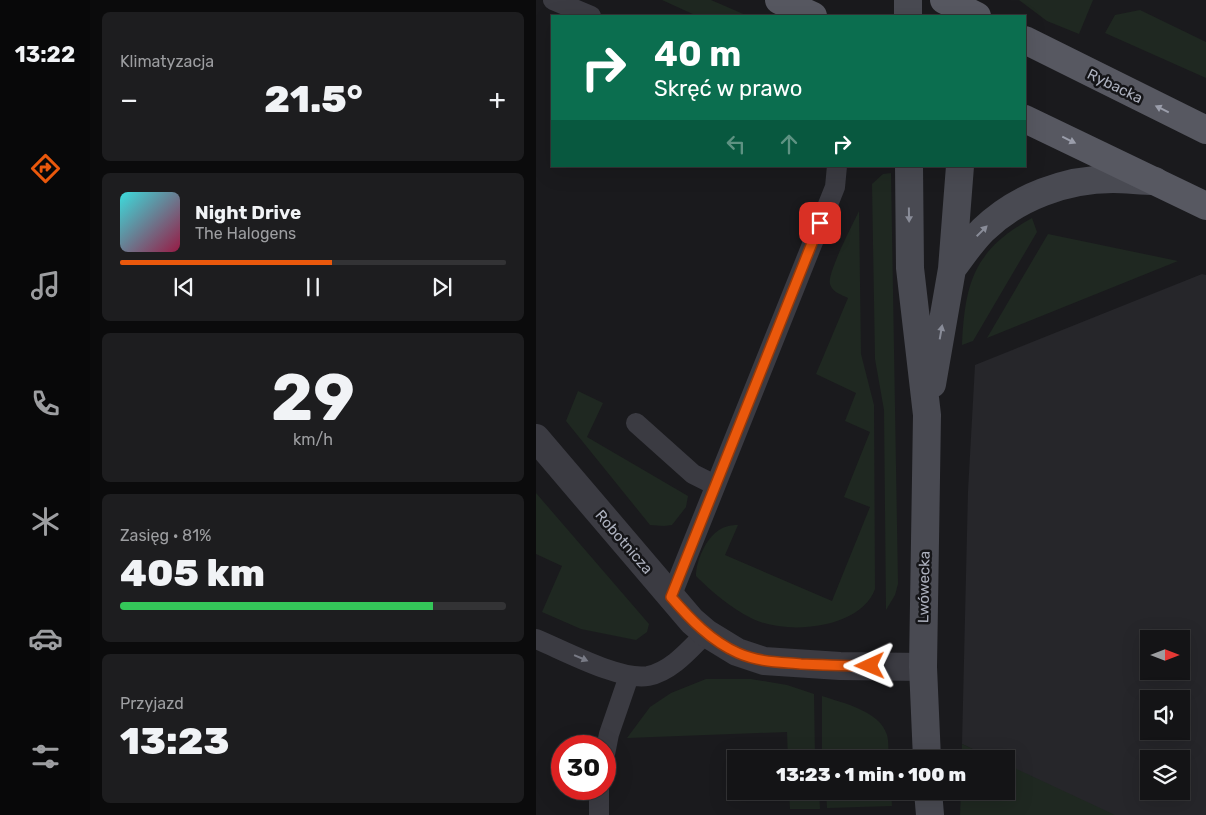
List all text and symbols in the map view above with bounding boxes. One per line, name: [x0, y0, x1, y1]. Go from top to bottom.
text: 40 m: [654, 33, 741, 75]
icon: right: [571, 35, 636, 100]
text: 13:22: [15, 41, 75, 68]
text: Klimatyzacja: [120, 52, 214, 71]
street label: Rybacka: [1084, 65, 1146, 107]
text: Skręć w prawo: [654, 75, 802, 102]
text: 21.5°: [264, 76, 363, 122]
text: −: [120, 83, 138, 116]
text: +: [489, 83, 506, 116]
one-way arrow: [1155, 104, 1169, 112]
icon: left: [722, 130, 750, 158]
icon: ahead: [775, 130, 803, 158]
icon: right: [828, 130, 856, 158]
one-way arrow: [1062, 136, 1076, 144]
icon: directions: [28, 151, 63, 186]
text: Night Drive: [195, 201, 301, 224]
pin: [799, 202, 841, 244]
one-way arrow: [905, 207, 913, 223]
icon: arrive: [806, 209, 834, 237]
text: The Halogens: [195, 224, 296, 243]
one-way arrow: [976, 226, 988, 238]
icon: music: [28, 268, 63, 303]
icon: previous: [170, 273, 198, 301]
icon: pause: [299, 273, 327, 301]
icon: next: [428, 273, 456, 301]
one-way arrow: [937, 324, 945, 340]
text: 29: [271, 359, 355, 436]
icon: phone: [28, 386, 63, 421]
text: km/h: [293, 430, 333, 449]
icon: climate: [28, 504, 63, 539]
street label: Robotnicza: [591, 506, 657, 578]
text: Zasięg · 81%: [120, 526, 211, 545]
text: 405 km: [120, 550, 265, 596]
street label: Lwówecka: [914, 551, 934, 623]
icon: car: [28, 621, 63, 656]
north arrow: [1140, 630, 1190, 680]
map controls: [1140, 630, 1190, 800]
position arrow: [843, 639, 895, 691]
one-way arrow: [574, 654, 588, 662]
button: sound: [1140, 690, 1190, 740]
text: Przyjazd: [120, 694, 184, 713]
text: 13:23: [120, 718, 229, 764]
speed limit sign: 30: [551, 735, 616, 800]
icon: filters: [28, 739, 63, 774]
button: layers: [1140, 750, 1190, 800]
text: 13:23 · 1 min · 100 m: [776, 763, 966, 786]

